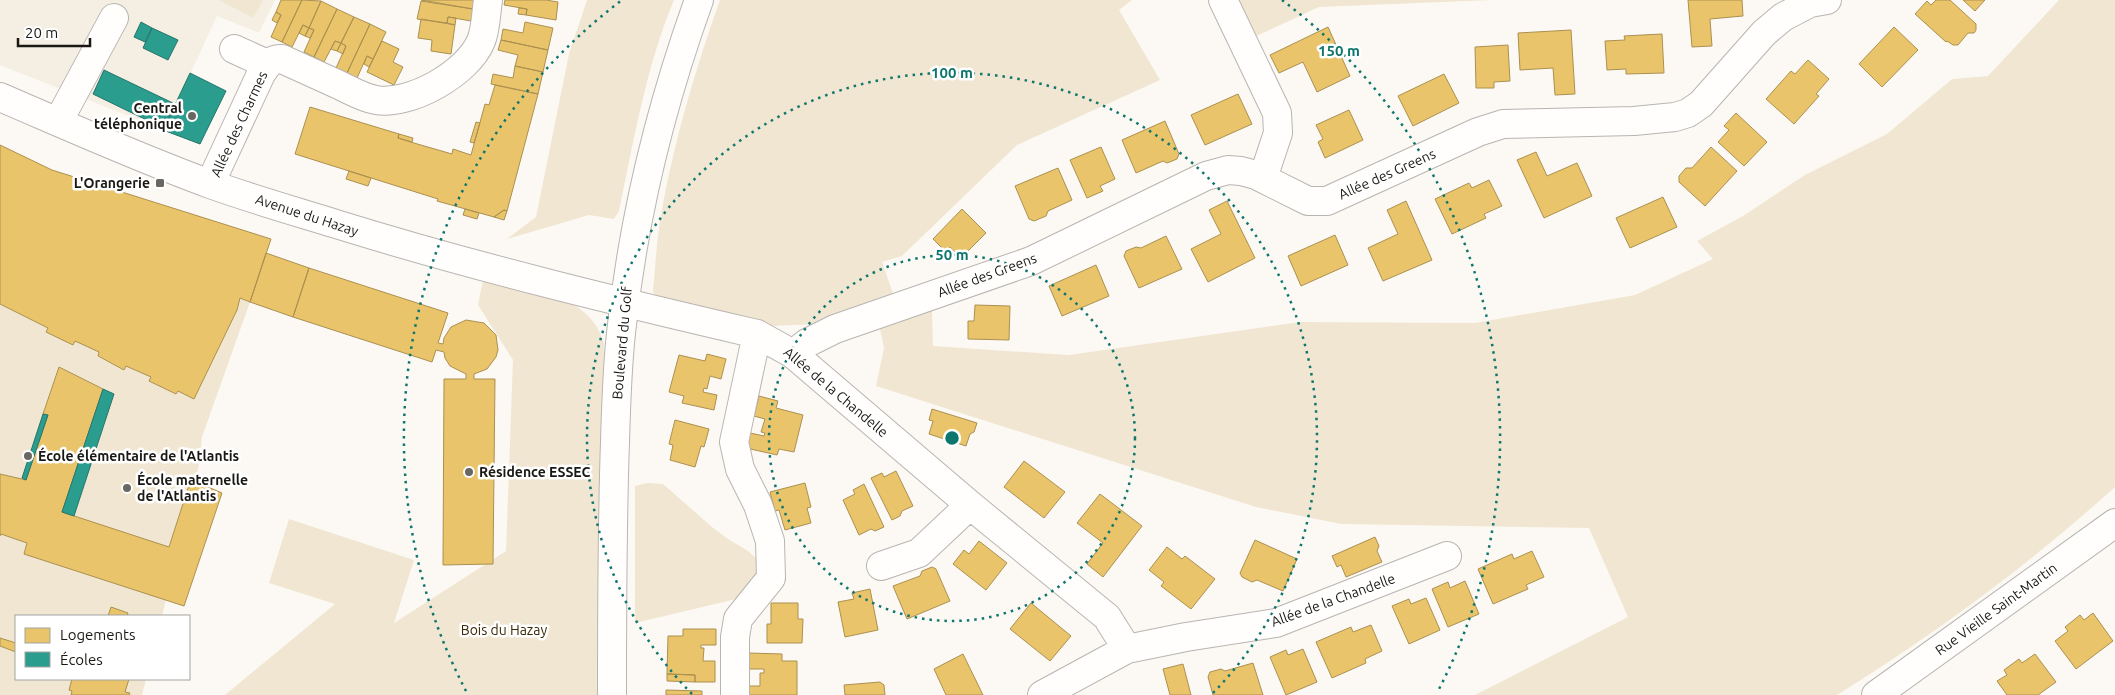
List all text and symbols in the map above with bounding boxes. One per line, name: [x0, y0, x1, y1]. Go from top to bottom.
scale bar: [18, 15, 90, 47]
text: 20 m: [25, 24, 58, 41]
text: 150 m: [1318, 42, 1360, 59]
text: 100 m: [931, 64, 973, 81]
street label: Allée des Charmes: [207, 68, 271, 180]
place label: Central téléphonique: [94, 100, 182, 132]
marker: Central téléphonique: [186, 110, 198, 122]
street label: Allée des Greens: [1336, 145, 1438, 203]
place label: L'Orangerie: [74, 175, 150, 191]
marker: L'Orangerie: [154, 177, 166, 189]
street label: Avenue du Hazay: [254, 191, 361, 239]
text: 50 m: [935, 246, 969, 263]
street label: Allée des Greens: [935, 250, 1039, 300]
street label: Boulevard du Golf: [609, 285, 635, 400]
street label: Allée de la Chandelle: [781, 344, 891, 440]
centre of rings: [943, 429, 961, 447]
place label: École élémentaire de l'Atlantis: [38, 447, 240, 464]
marker: École élémentaire de l'Atlantis: [22, 450, 34, 462]
place label: Résidence ESSEC: [479, 464, 591, 480]
marker: Résidence ESSEC: [463, 466, 475, 478]
place label: École maternelle de l'Atlantis: [137, 471, 248, 504]
marker: École maternelle de l'Atlantis: [121, 482, 133, 494]
street label: Rue Vieille Saint-Martin: [1932, 559, 2060, 659]
street label: Allée de la Chandelle: [1269, 570, 1397, 630]
legend: [15, 615, 190, 680]
park label: Bois du Hazay: [461, 622, 547, 638]
text: Logements: [60, 626, 136, 643]
text: Écoles: [60, 651, 103, 668]

